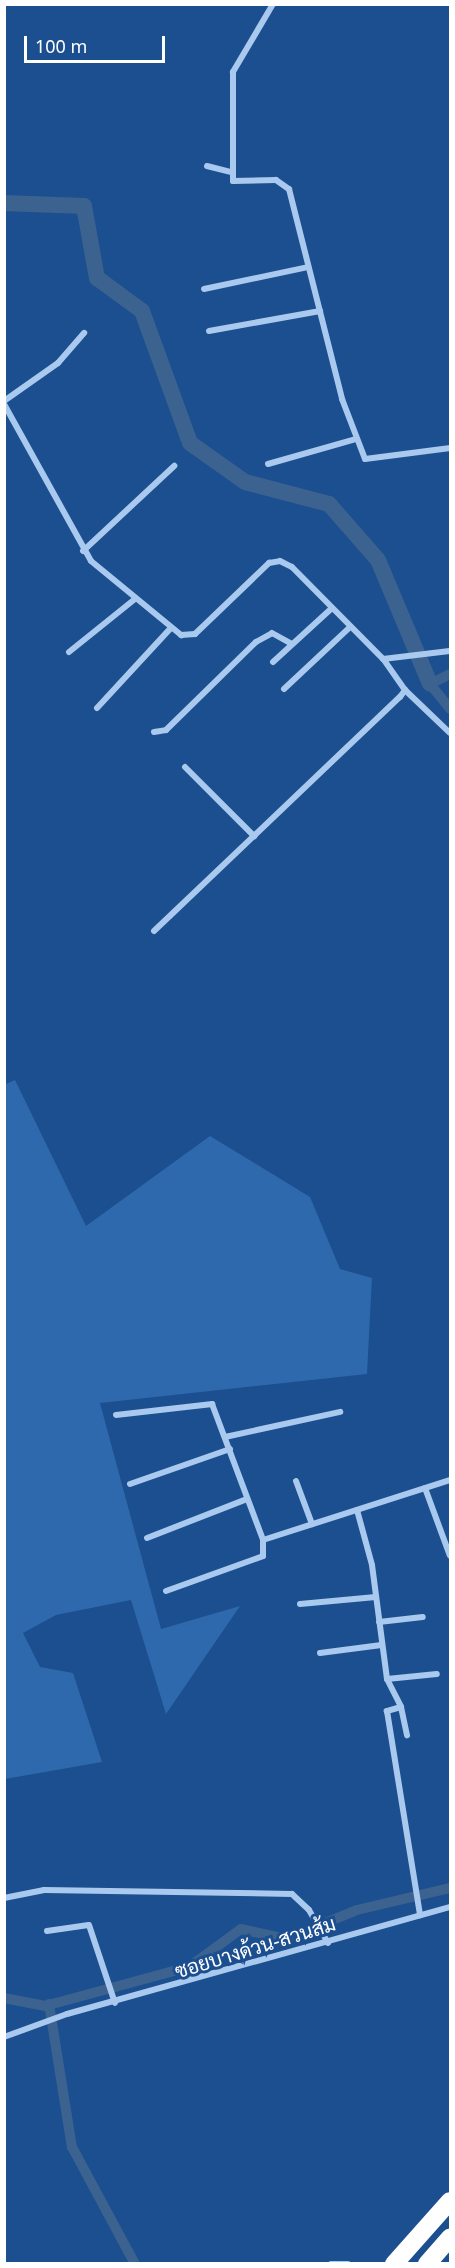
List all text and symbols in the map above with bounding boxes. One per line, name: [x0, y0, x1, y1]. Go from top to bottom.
scale bar: [27, 24, 168, 62]
text: 100 m: [35, 34, 87, 58]
street label: ซอยบางด้วน-สวนส้ม: [172, 1911, 338, 1983]

